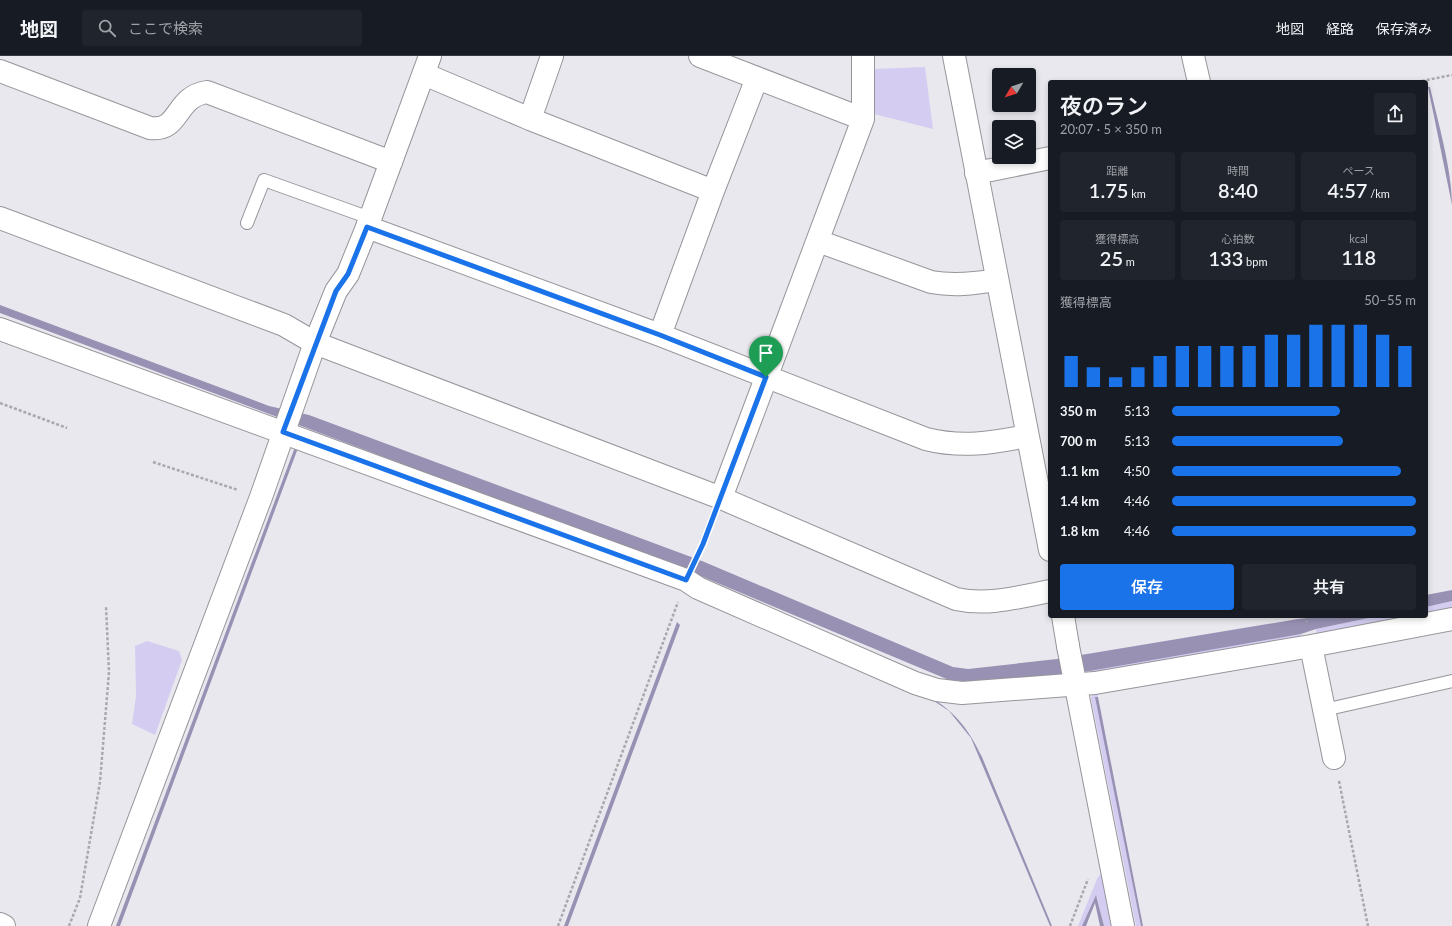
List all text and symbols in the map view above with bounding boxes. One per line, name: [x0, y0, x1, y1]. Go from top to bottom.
search box: [82, 10, 362, 46]
text: 地図: [20, 17, 58, 40]
icon: search: [96, 17, 118, 39]
text: ここで検索: [128, 19, 203, 37]
text: 地図: [1276, 20, 1304, 37]
text: 経路: [1326, 20, 1354, 37]
text: 保存済み: [1376, 20, 1432, 37]
north arrow: [992, 68, 1036, 112]
map controls: [992, 68, 1036, 164]
text: 夜のラン: [1060, 92, 1148, 119]
button: share: [1374, 93, 1416, 135]
button: layers: [992, 120, 1036, 164]
text: 20:07 · 5 × 350 m: [1060, 121, 1162, 137]
text: 距離: [1106, 164, 1128, 177]
text: 時間: [1227, 164, 1249, 177]
text: ペース: [1342, 164, 1375, 177]
text: 1.75: [1089, 178, 1128, 202]
text: 8:40: [1218, 178, 1258, 202]
text: 4:57: [1327, 178, 1367, 202]
text: km: [1128, 187, 1146, 200]
text: /km: [1367, 187, 1390, 200]
text: 獲得標高: [1095, 232, 1139, 245]
text: 心拍数: [1221, 232, 1254, 245]
text: kcal: [1349, 232, 1368, 245]
text: 118: [1341, 245, 1376, 269]
text: 25: [1100, 246, 1123, 270]
text: 133: [1208, 246, 1243, 270]
text: m: [1123, 255, 1135, 268]
text: bpm: [1243, 255, 1268, 268]
text: 50–55 m: [1364, 292, 1416, 308]
text: 獲得標高: [1060, 294, 1112, 310]
pin: [749, 336, 783, 377]
icon: arrive: [755, 342, 777, 364]
text: 350 m: [1060, 403, 1097, 419]
text: 5:13: [1124, 403, 1150, 419]
text: 700 m: [1060, 433, 1097, 449]
text: 5:13: [1124, 433, 1150, 449]
text: 1.1 km: [1060, 463, 1099, 479]
text: 4:50: [1124, 463, 1150, 479]
text: 1.4 km: [1060, 493, 1099, 509]
text: 4:46: [1124, 493, 1150, 509]
text: 1.8 km: [1060, 523, 1099, 539]
text: 4:46: [1124, 523, 1150, 539]
button: 保存: [1060, 564, 1234, 610]
button: 共有: [1242, 564, 1416, 610]

